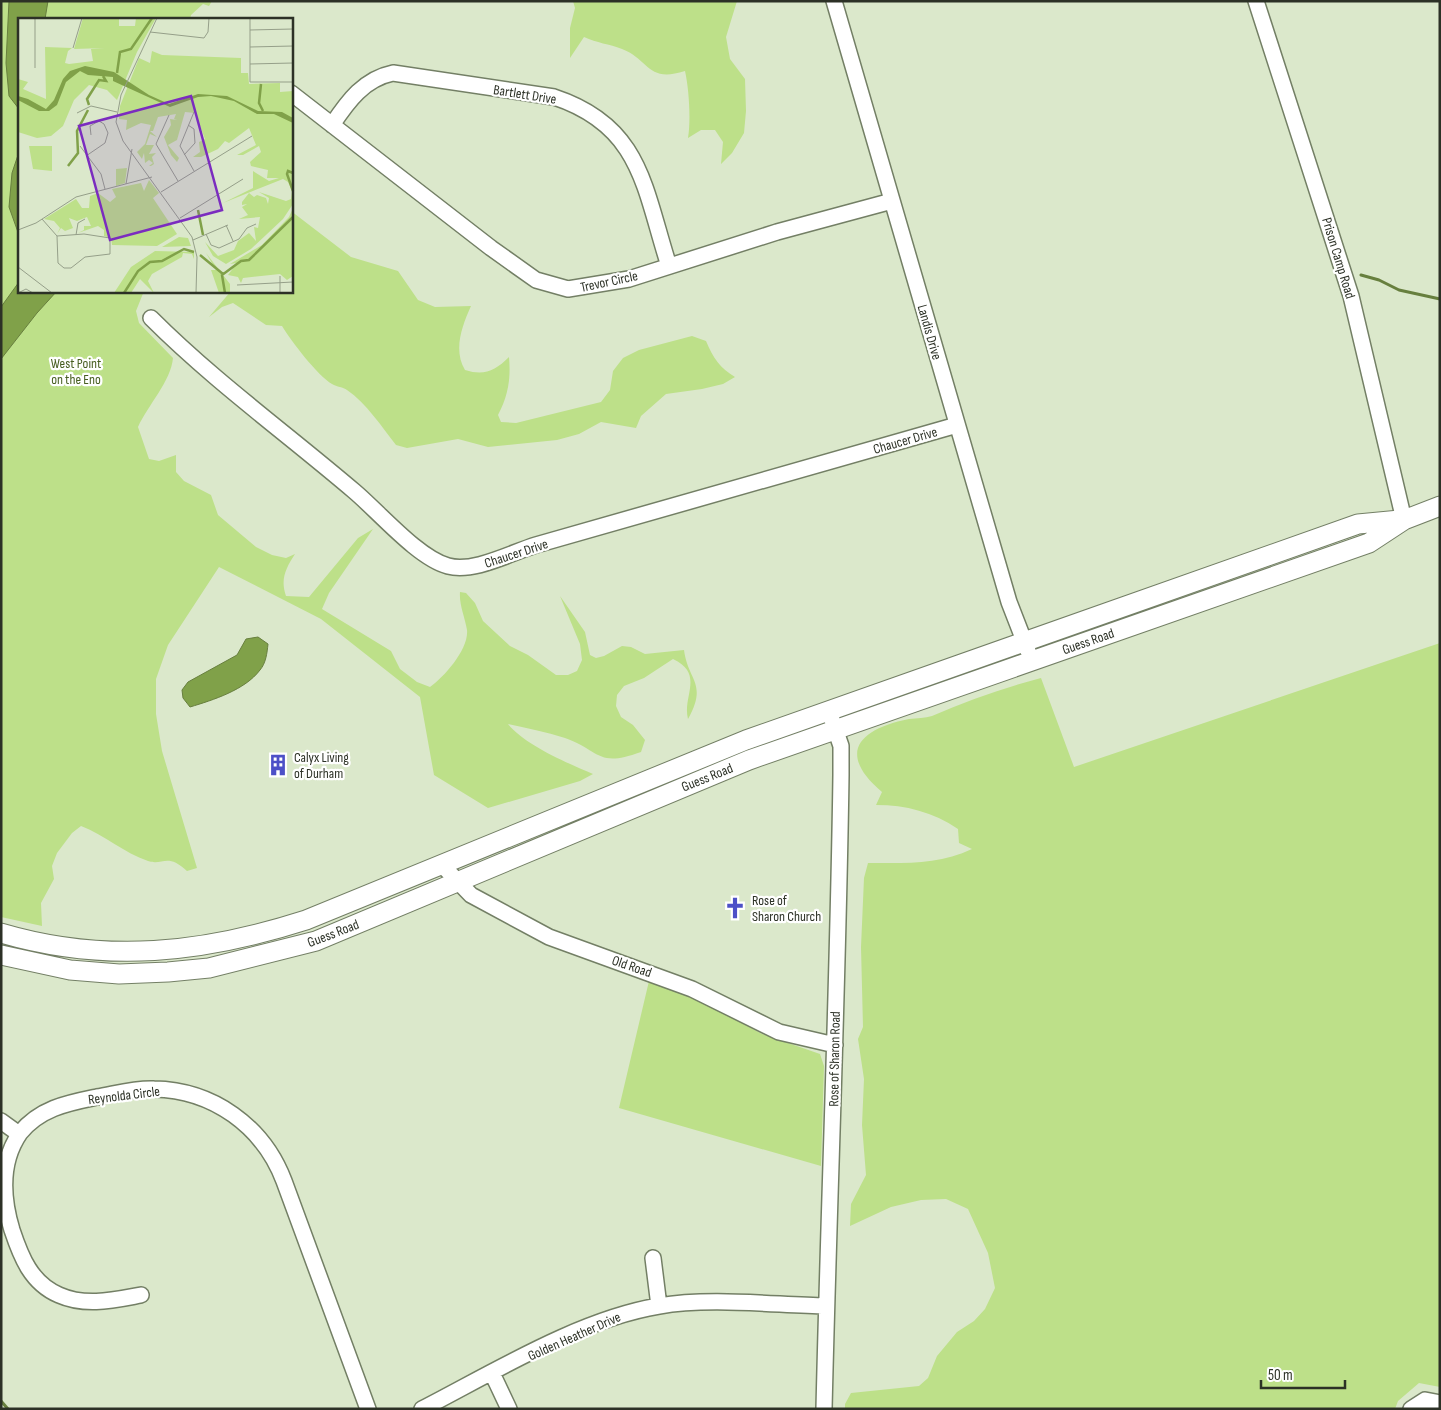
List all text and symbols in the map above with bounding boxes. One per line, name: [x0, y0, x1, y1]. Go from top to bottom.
inset map: [18, 18, 292, 292]
street label: Bartlett Drive: [492, 81, 558, 108]
street label: Prison Camp Road: [1318, 216, 1359, 301]
street label: Trevor Circle: [579, 267, 639, 296]
street label: Landis Drive: [914, 303, 946, 362]
park label: West Point on the Eno: [51, 355, 101, 388]
street label: Chaucer Drive: [871, 423, 939, 458]
street label: Chaucer Drive: [482, 535, 550, 572]
street label: Guess Road: [1060, 625, 1117, 658]
place label: Calyx Living of Durham: [294, 749, 349, 782]
building icon: Calyx Living of Durham: [265, 752, 291, 778]
street label: Guess Road: [679, 759, 736, 795]
place label: Rose of Sharon Church: [752, 892, 821, 925]
church icon: Rose of Sharon Church: [722, 895, 748, 921]
street label: Guess Road: [305, 916, 362, 951]
street label: Old Road: [610, 952, 654, 981]
street label: Rose of Sharon Road: [825, 1011, 844, 1107]
street label: Reynolda Circle: [87, 1083, 161, 1108]
street label: Golden Heather Drive: [525, 1308, 623, 1365]
scale bar: [1261, 1358, 1345, 1390]
text: 50 m: [1268, 1366, 1293, 1385]

